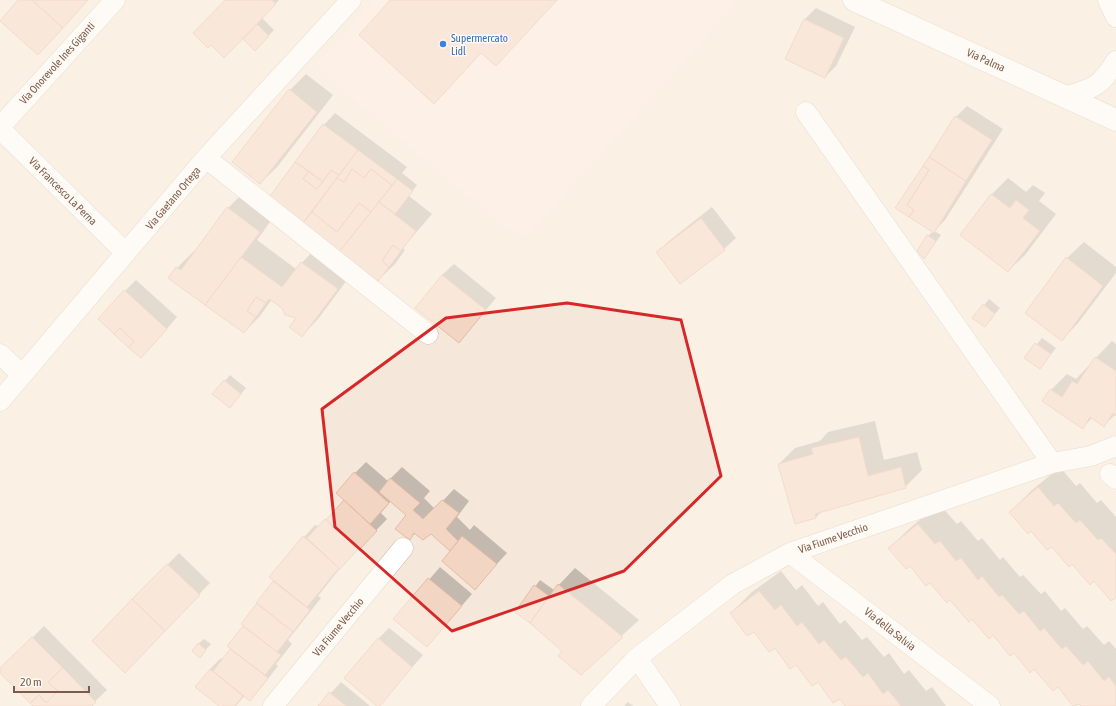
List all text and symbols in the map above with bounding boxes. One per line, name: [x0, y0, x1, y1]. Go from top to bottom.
street label: Via Onorevole Ines Giganti: [17, 20, 97, 106]
place label: Supermercato Lidl: [451, 32, 508, 57]
marker: Supermercato Lidl: [438, 39, 448, 49]
street label: Via Palma: [965, 46, 1007, 74]
street label: Via Francesco La Perna: [27, 155, 99, 227]
street label: Via Gaetano Ortega: [143, 164, 203, 232]
street label: Via Fiume Vecchio: [797, 521, 869, 555]
street label: Via Fiume Vecchio: [310, 595, 366, 659]
street label: Via della Salvia: [862, 605, 918, 653]
scale bar: [14, 668, 89, 694]
text: 20 m: [20, 675, 42, 689]

